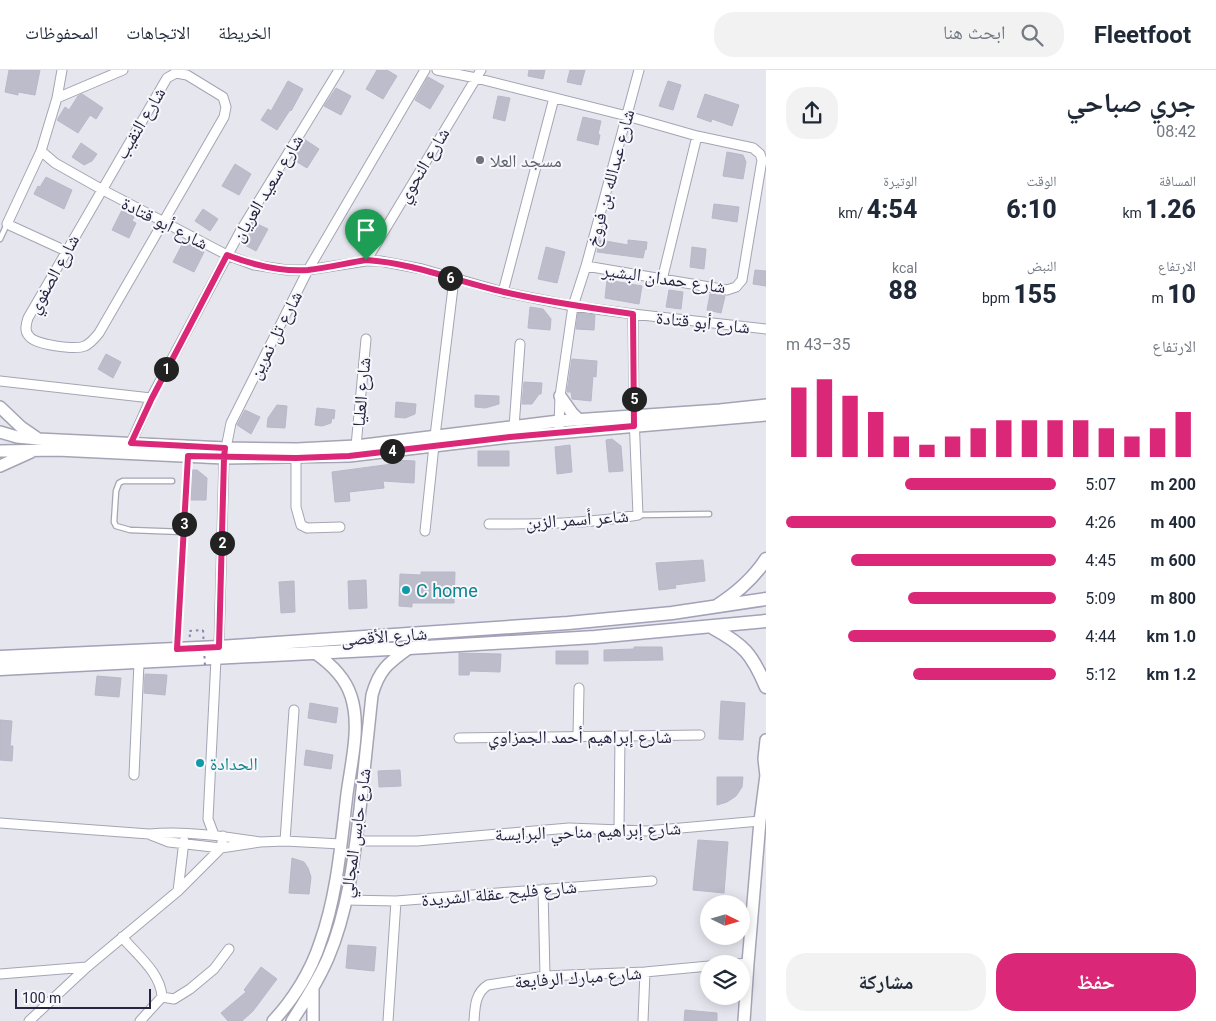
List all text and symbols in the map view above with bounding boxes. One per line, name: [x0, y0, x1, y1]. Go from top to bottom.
search box: [714, 12, 1064, 57]
text: ابحث هنا: [943, 21, 1006, 44]
icon: search: [1018, 21, 1046, 49]
text: Fleetfoot: [1094, 21, 1191, 49]
text: المحفوظات: [25, 22, 98, 43]
text: الاتجاهات: [126, 22, 190, 43]
text: الخريطة: [218, 22, 271, 43]
street label: شارع النقيب: [110, 83, 171, 163]
text: جري صباحي: [1066, 86, 1196, 119]
button: share: [786, 87, 838, 139]
street label: شارع عبدالله بن فروخ: [582, 107, 640, 249]
text: 08:42: [1156, 122, 1196, 141]
street label: شارع النحوي: [392, 124, 457, 209]
street label: شارع سعيد العريان: [227, 130, 308, 246]
place label: مسجد العلا: [490, 150, 562, 171]
marker: مسجد العلا: [474, 154, 486, 166]
text: الوتيرة: [883, 173, 917, 189]
text: الوقت: [1027, 173, 1057, 189]
text: المسافة: [1159, 173, 1196, 189]
street label: شارع أبو قتادة: [118, 192, 212, 255]
text: 4:54: [867, 195, 917, 224]
text: 6:10: [1006, 195, 1057, 224]
text: 1.26: [1145, 195, 1196, 224]
text: /km: [838, 205, 867, 221]
text: km: [1122, 205, 1145, 221]
pin: [345, 209, 387, 260]
icon: arrive: [352, 216, 380, 244]
street label: شارع الصفوي: [23, 231, 87, 319]
text: النبض: [1027, 258, 1057, 274]
text: الارتفاع: [1158, 258, 1196, 274]
street label: شارع حمدان البشير: [600, 259, 727, 298]
text: kcal: [892, 260, 917, 276]
pin: 6: [438, 266, 462, 290]
text: 6: [446, 270, 455, 286]
text: 88: [889, 276, 917, 305]
text: 155: [1013, 280, 1057, 309]
text: 10: [1167, 280, 1196, 309]
street label: شارع تل نمرين: [244, 287, 307, 383]
text: bpm: [982, 290, 1013, 306]
text: m: [1151, 290, 1167, 306]
street label: شارع أبو قتادة: [655, 307, 751, 338]
text: 35–43 m: [786, 335, 850, 354]
text: الارتفاع: [1152, 337, 1196, 356]
pin: 1: [154, 356, 178, 382]
street label: شارع العليا: [348, 356, 375, 428]
text: 1: [162, 361, 171, 377]
pin: 5: [622, 386, 646, 412]
text: 5: [630, 391, 639, 407]
pin: 4: [380, 438, 404, 464]
text: 4: [388, 443, 397, 459]
text: 5:07: [1085, 475, 1116, 494]
text: 200 m: [1151, 475, 1196, 494]
street label: شاعر أسمر الزبن: [525, 505, 629, 534]
pin: 3: [172, 512, 196, 536]
text: 4:26: [1085, 513, 1116, 532]
text: 400 m: [1151, 513, 1196, 532]
text: 3: [180, 516, 189, 532]
pin: 2: [210, 530, 234, 556]
text: 2: [218, 535, 227, 551]
text: 4:45: [1085, 551, 1116, 570]
text: 600 m: [1151, 551, 1196, 570]
place label: C home: [416, 580, 478, 601]
marker: C home: [400, 584, 412, 596]
text: 5:09: [1085, 589, 1116, 608]
text: 800 m: [1151, 589, 1196, 608]
street label: شارع الأقصى: [340, 623, 428, 650]
text: 4:44: [1085, 627, 1116, 646]
text: 1.0 km: [1147, 627, 1196, 646]
text: 5:12: [1085, 665, 1116, 684]
text: 1.2 km: [1147, 665, 1196, 684]
street label: شارع إبراهيم أحمد الجمزاوي: [488, 726, 672, 751]
place label: الحدادة: [210, 753, 258, 774]
marker: الحدادة: [194, 757, 206, 769]
street label: شارع حابس المجالي: [336, 767, 379, 900]
street label: شارع إبراهيم مناحي البرايسة: [494, 817, 682, 849]
street label: شارع فليح عقلة الشريدة: [420, 876, 578, 912]
north arrow: [700, 895, 750, 945]
map controls: [700, 895, 750, 1005]
button: مشاركة: [786, 953, 986, 1011]
button: حفظ: [996, 953, 1196, 1011]
button: layers: [700, 955, 750, 1005]
street label: شارع مبارك الرفايعة: [514, 962, 642, 993]
scale bar: [15, 986, 151, 1009]
text: 100 m: [22, 990, 61, 1006]

